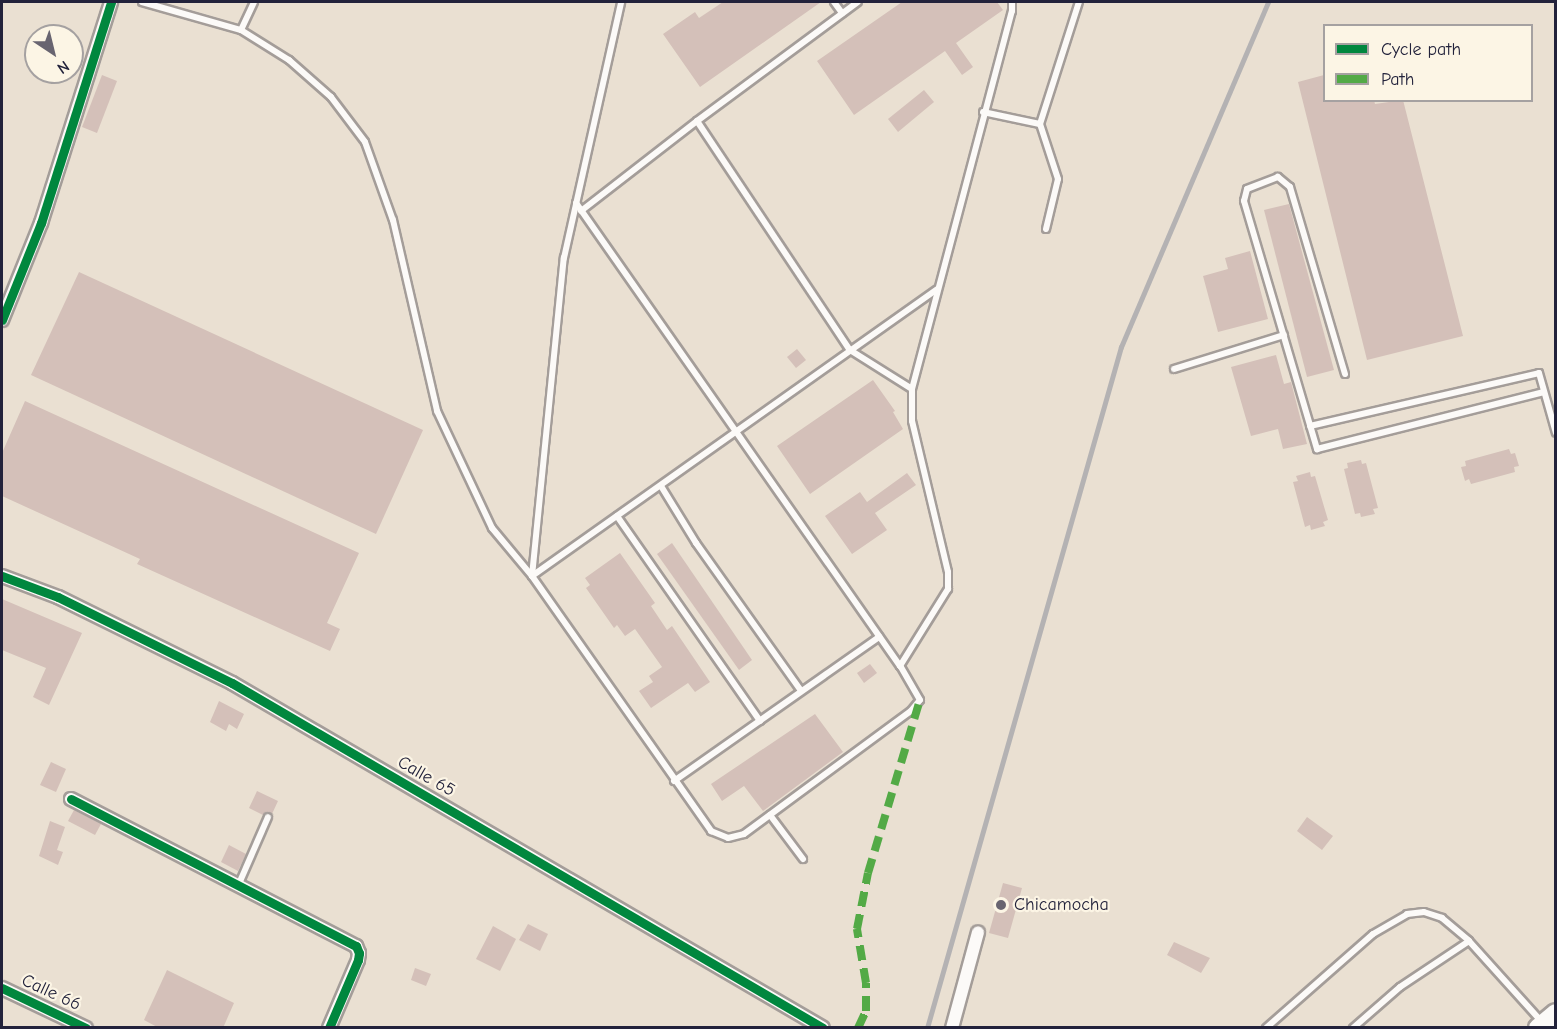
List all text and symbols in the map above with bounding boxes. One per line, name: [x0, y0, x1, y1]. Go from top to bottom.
north arrow: [24, 24, 84, 84]
legend: [1323, 24, 1533, 102]
text: Cycle path: [1381, 39, 1461, 60]
text: N: [54, 57, 73, 77]
text: Path: [1381, 69, 1414, 90]
street label: Calle 65: [393, 752, 459, 802]
place label: Chicamocha: [1014, 894, 1109, 916]
marker: Chicamocha: [992, 896, 1010, 914]
street label: Calle 66: [18, 970, 84, 1016]

